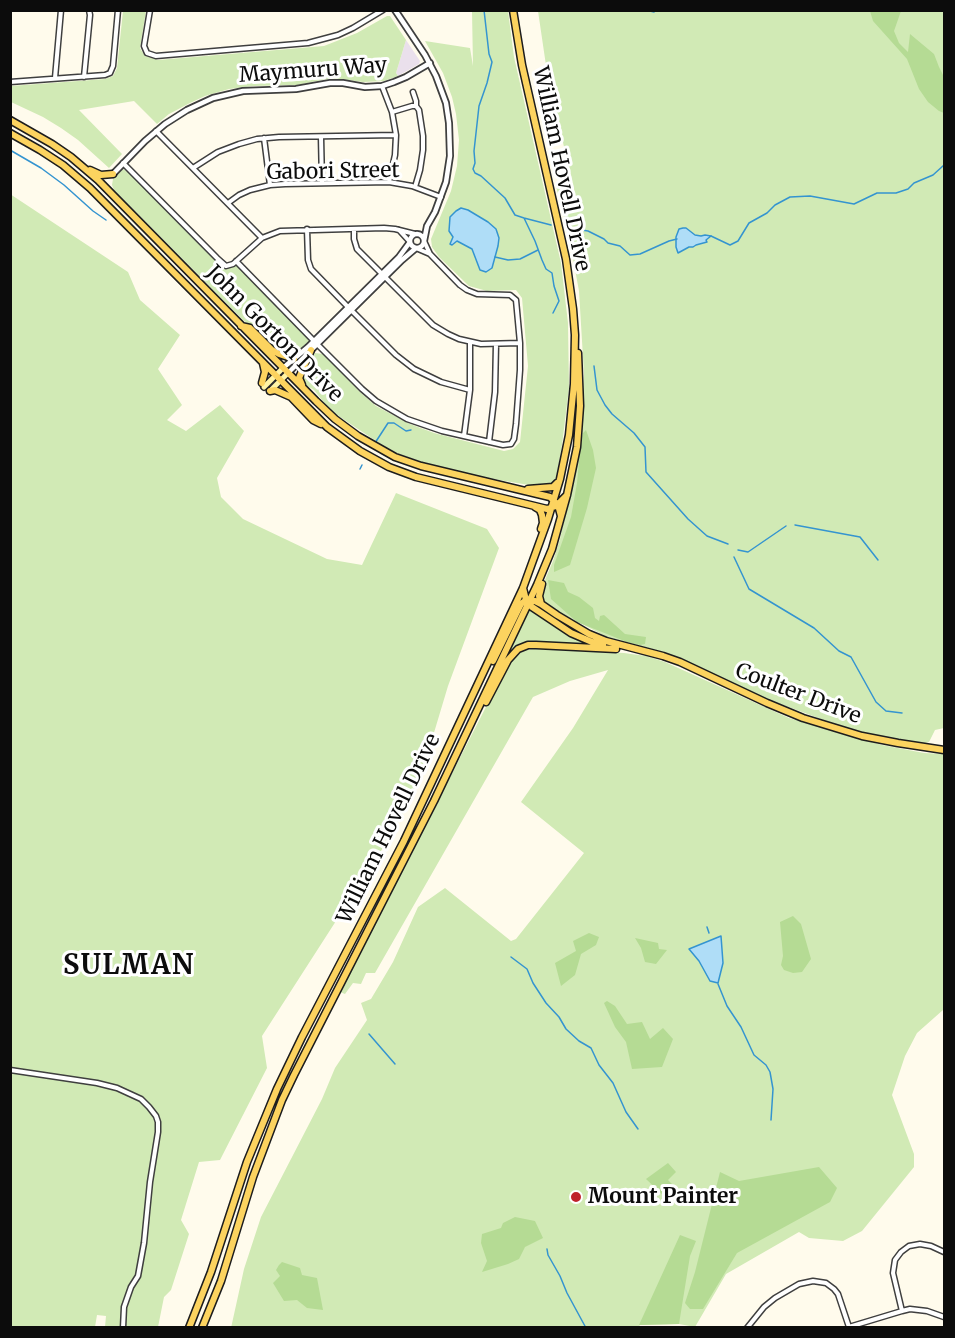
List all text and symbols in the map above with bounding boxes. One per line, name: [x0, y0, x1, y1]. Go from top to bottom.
street label: Maymuru Way: [238, 53, 388, 89]
street label: William Hovell Drive: [527, 65, 595, 273]
street label: Gabori Street: [266, 158, 400, 186]
street label: John Gorton Drive: [200, 260, 348, 408]
street label: Coulter Drive: [732, 658, 864, 730]
street label: William Hovell Drive: [332, 730, 446, 928]
district label: SULMAN: [63, 950, 195, 982]
place label: Mount Painter: [588, 1184, 738, 1210]
marker: Mount Painter: [569, 1190, 583, 1204]

